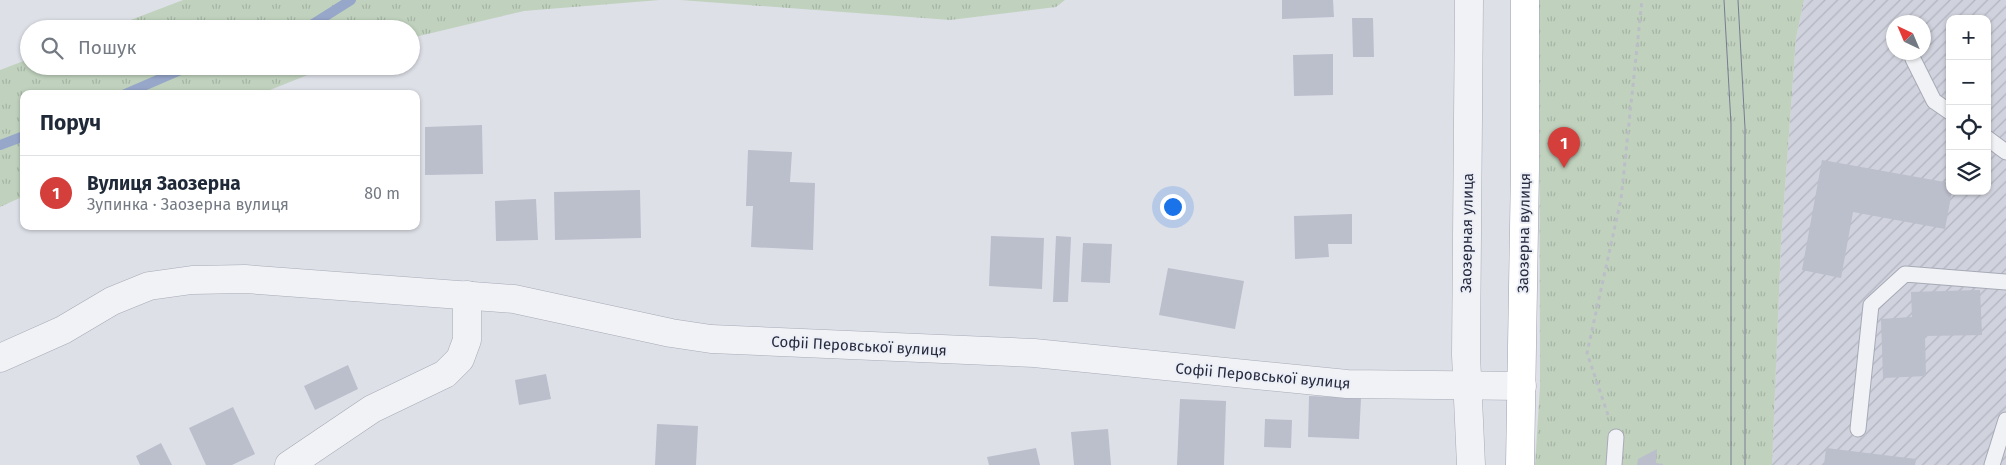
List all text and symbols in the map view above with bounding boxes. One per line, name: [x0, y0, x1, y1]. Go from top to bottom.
north arrow: [1886, 15, 1931, 60]
map controls: [1946, 15, 1991, 195]
button: +: [1946, 15, 1991, 60]
search box: [20, 20, 420, 75]
icon: search: [38, 34, 66, 62]
text: Пошук: [78, 36, 136, 59]
button: −: [1946, 60, 1991, 105]
button: locate: [1946, 105, 1991, 150]
text: Поруч: [40, 110, 101, 136]
pin: 1: [1548, 127, 1580, 168]
button: layers: [1946, 150, 1991, 195]
text: Вулиця Заозерна: [87, 172, 241, 195]
street label: Заозерная улица: [1457, 173, 1477, 293]
street label: Заозерна вулиця: [1514, 173, 1534, 293]
text: 1: [52, 184, 60, 203]
text: 80 m: [364, 184, 400, 203]
your location: [1160, 194, 1186, 220]
text: Зупинка · Заозерна вулиця: [87, 195, 289, 214]
street label: Софіі Перовської вулиця: [771, 332, 947, 360]
street label: Софіі Перовської вулиця: [1175, 359, 1351, 393]

